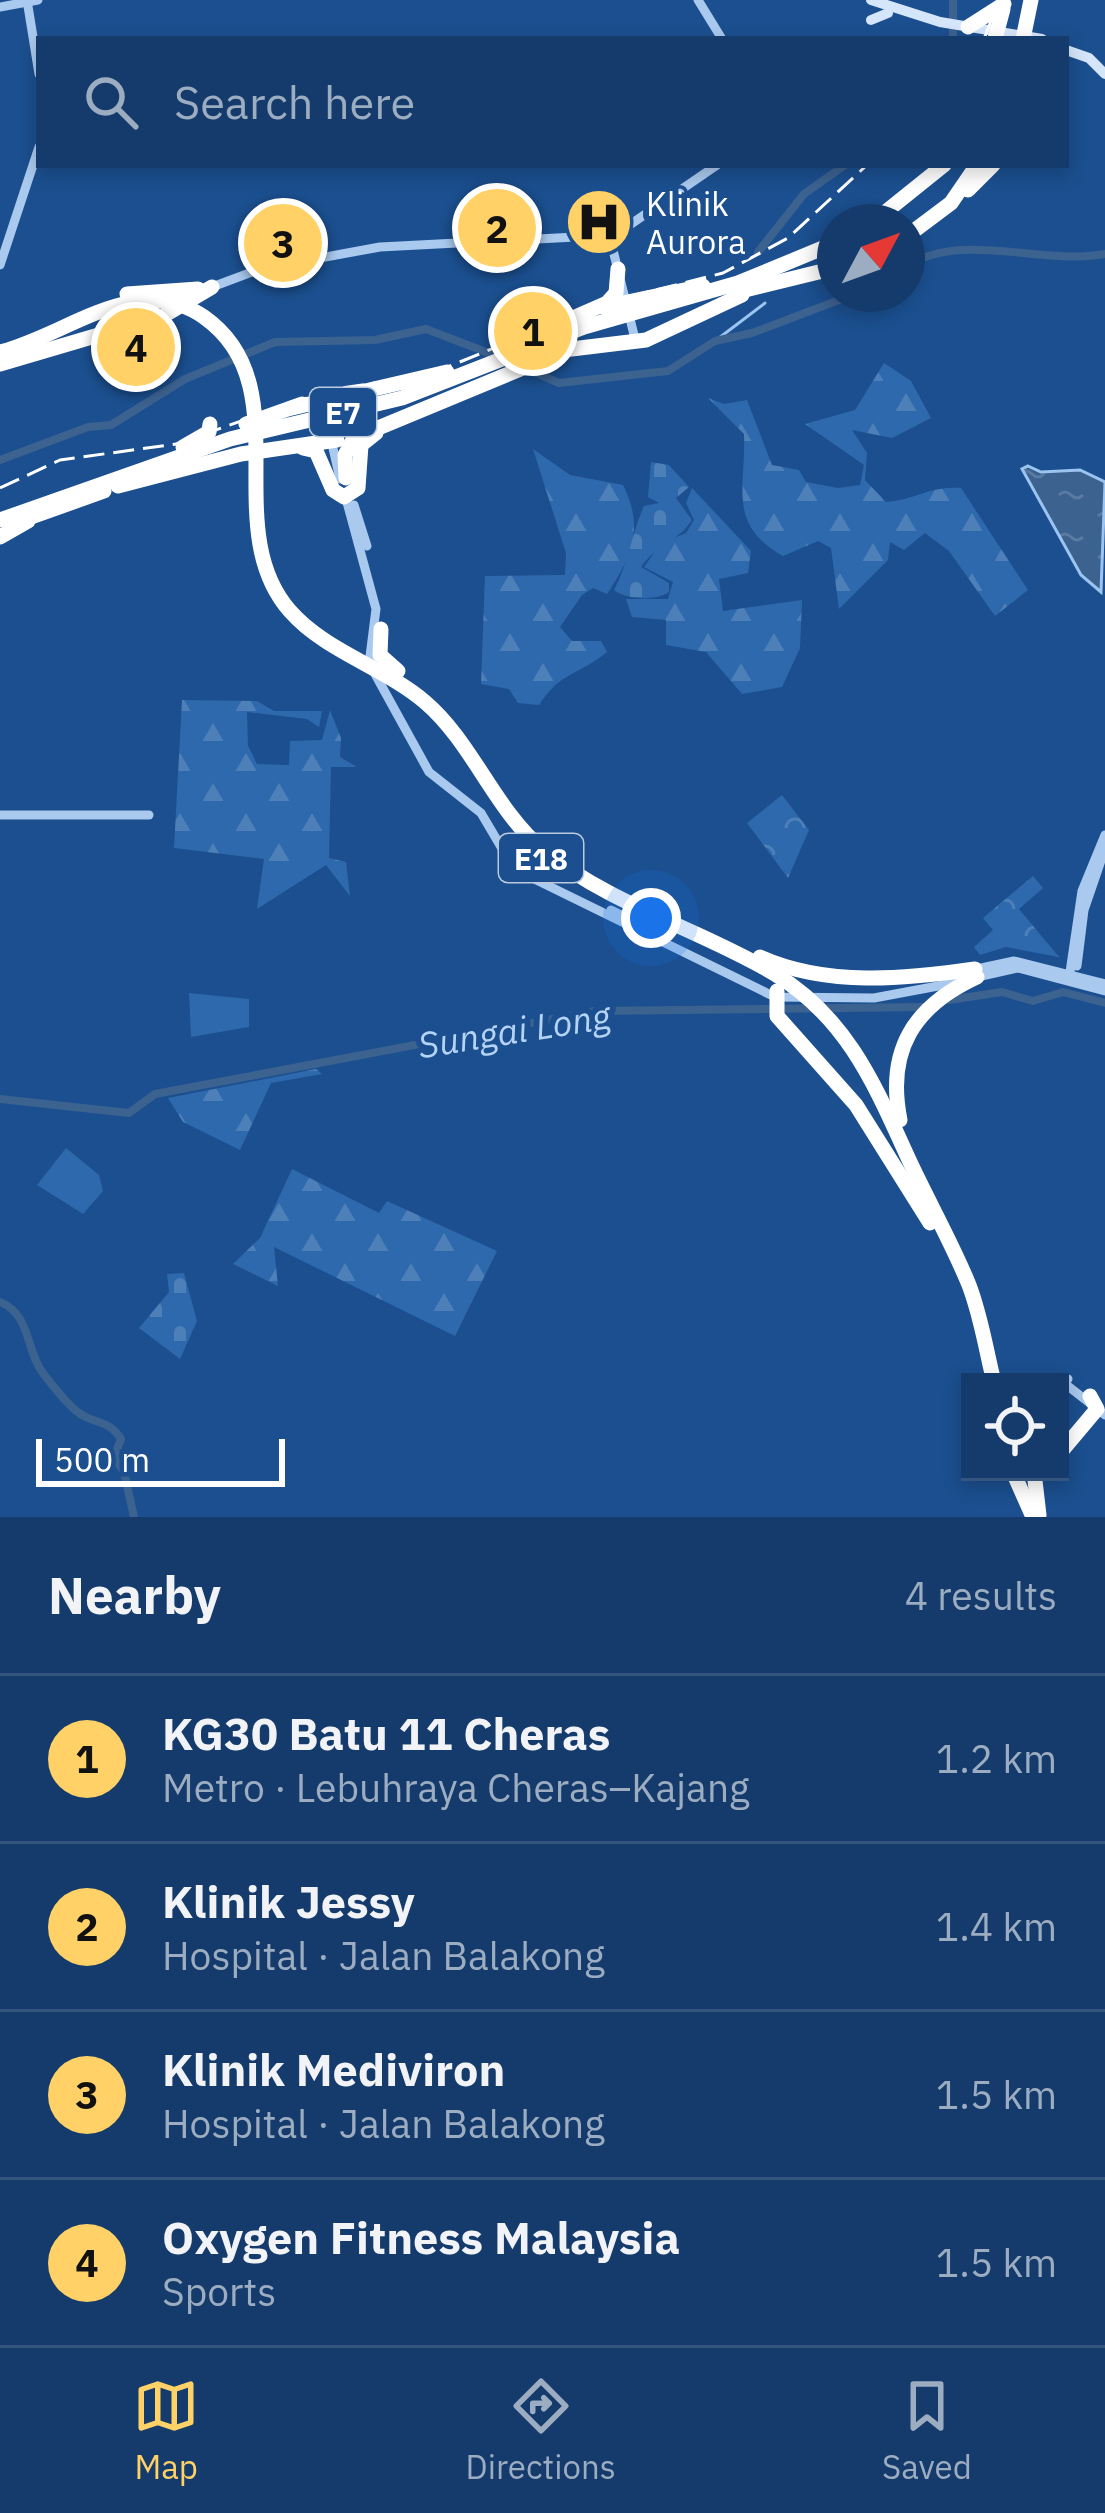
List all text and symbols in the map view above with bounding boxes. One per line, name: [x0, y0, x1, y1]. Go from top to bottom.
search box: [36, 36, 1069, 168]
icon: search: [78, 69, 144, 135]
text: Search here: [174, 73, 415, 131]
place label: Klinik Aurora: [646, 182, 746, 263]
pin: 2: [458, 183, 536, 273]
hospital icon: Klinik Aurora: [564, 187, 634, 257]
pin: 3: [244, 198, 322, 288]
north arrow: [817, 204, 925, 312]
pin: 1: [494, 286, 572, 376]
pin: 4: [97, 302, 175, 392]
road number: E7: [310, 388, 376, 436]
road number: E18: [499, 834, 583, 882]
your location: [621, 888, 681, 948]
water label: Sungai Long: [415, 991, 615, 1068]
map controls: [961, 1373, 1069, 1481]
button: locate: [961, 1373, 1069, 1481]
scale bar: [36, 1433, 285, 1486]
text: 500 m: [54, 1438, 150, 1481]
text: Nearby: [48, 1562, 221, 1628]
text: 4 results: [905, 1570, 1057, 1621]
text: KG30 Batu 11 Cheras: [162, 1704, 610, 1762]
text: 1: [75, 1733, 99, 1784]
text: 1.2 km: [936, 1733, 1057, 1784]
text: Metro · Lebuhraya Cheras–Kajang: [162, 1762, 750, 1813]
text: Klinik Jessy: [162, 1872, 415, 1930]
text: 2: [75, 1901, 99, 1952]
text: 1.4 km: [936, 1901, 1057, 1952]
text: Hospital · Jalan Balakong: [162, 1930, 605, 1981]
text: Klinik Mediviron: [162, 2040, 505, 2098]
text: 3: [75, 2069, 99, 2120]
text: 1.5 km: [936, 2069, 1057, 2120]
text: Hospital · Jalan Balakong: [162, 2098, 605, 2149]
text: Oxygen Fitness Malaysia: [162, 2208, 680, 2266]
text: 4: [75, 2237, 99, 2288]
text: 1.5 km: [936, 2237, 1057, 2288]
text: Sports: [162, 2266, 276, 2317]
tab: Map: [133, 2373, 199, 2488]
tab: Directions: [466, 2373, 616, 2488]
tab: Saved: [882, 2373, 972, 2488]

